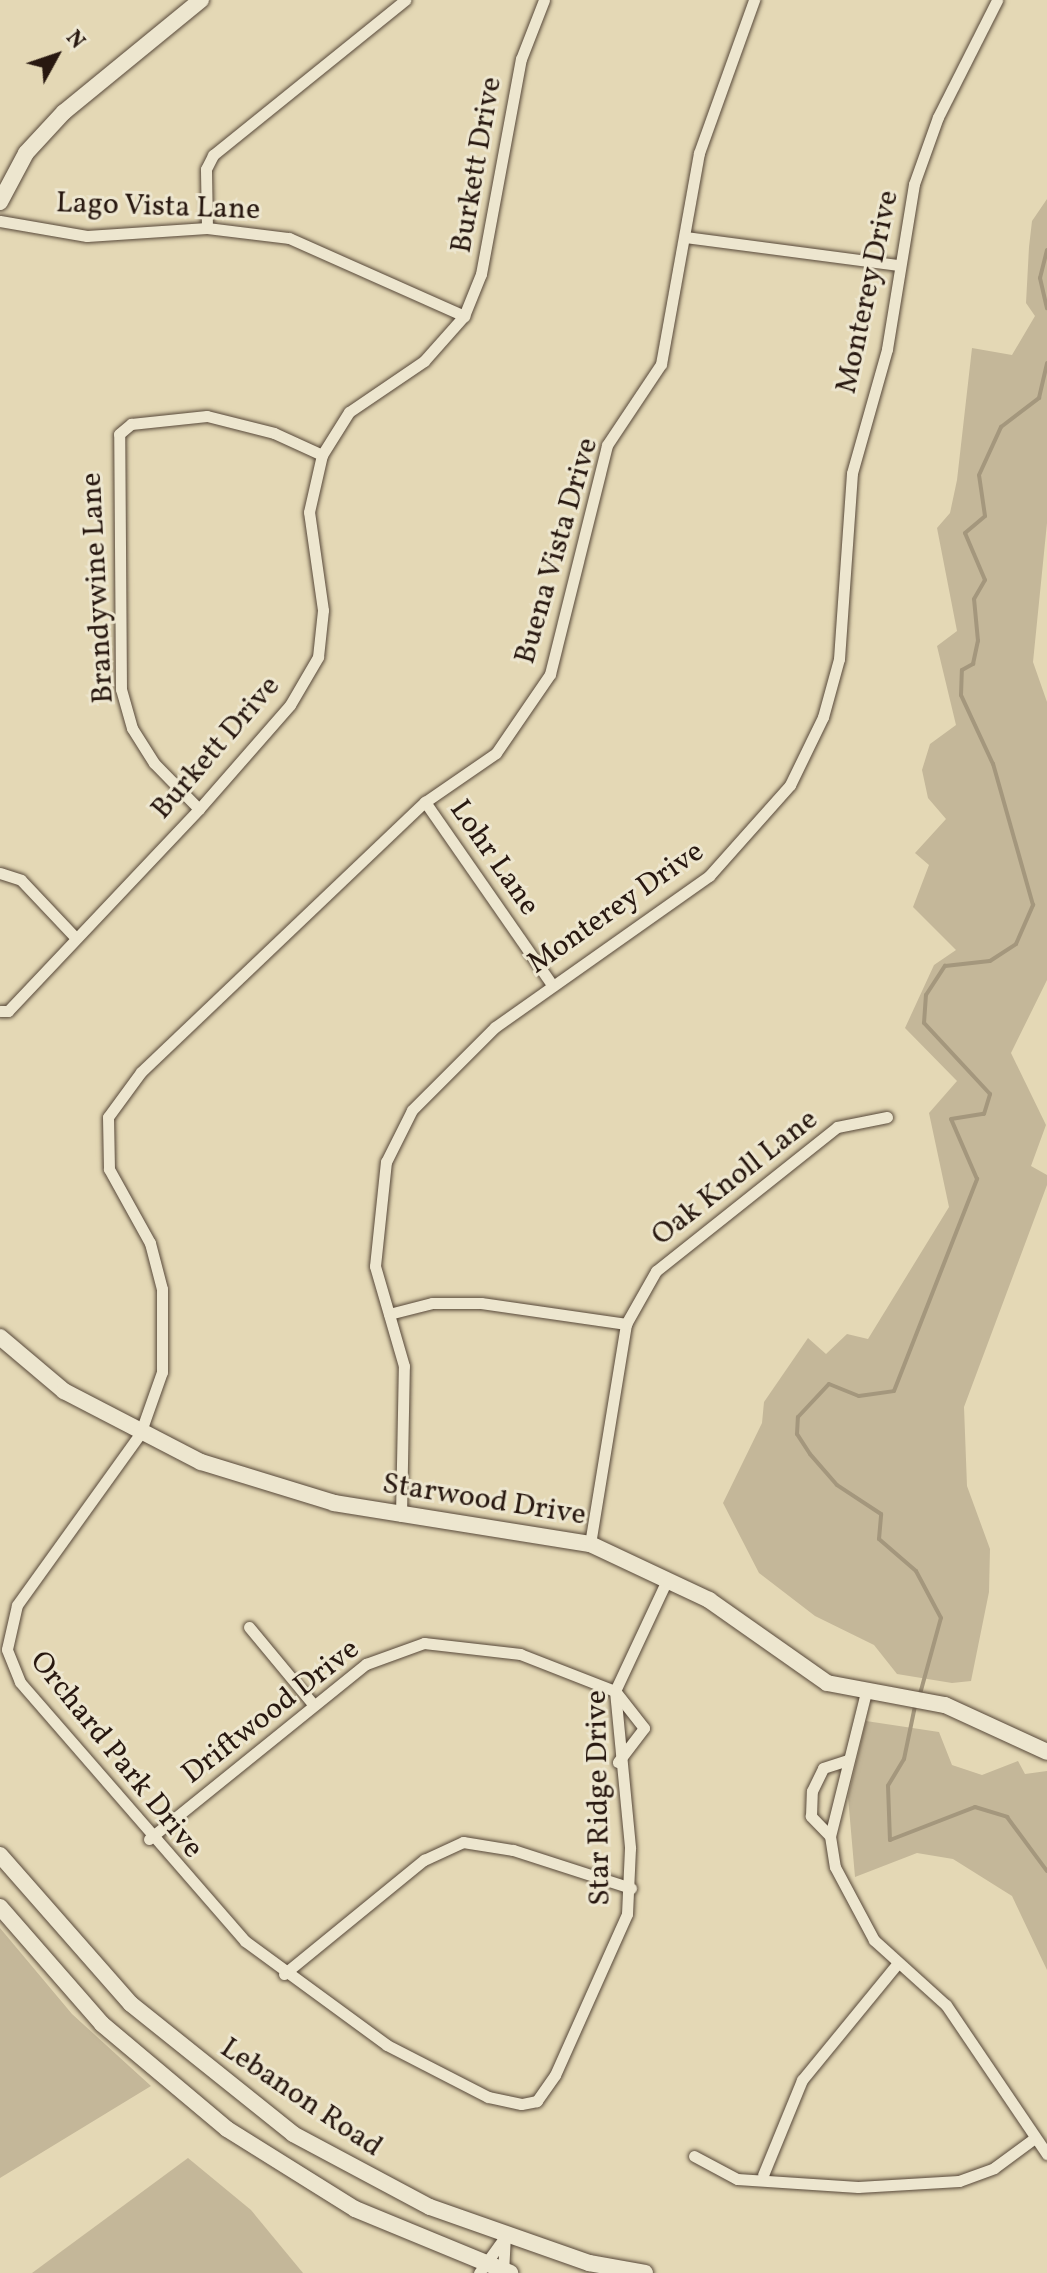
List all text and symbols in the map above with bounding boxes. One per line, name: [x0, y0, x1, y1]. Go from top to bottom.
north arrow: [16, 16, 96, 96]
text: N: [58, 24, 92, 56]
street label: Burkett Drive: [444, 74, 510, 256]
street label: Lago Vista Lane: [55, 185, 261, 229]
street label: Monterey Drive: [829, 187, 907, 397]
street label: Buena Vista Drive: [507, 433, 607, 669]
street label: Brandywine Lane: [74, 471, 122, 705]
street label: Burkett Drive: [144, 669, 288, 827]
street label: Lohr Lane: [441, 793, 547, 923]
street label: Monterey Drive: [521, 834, 711, 982]
street label: Oak Knoll Lane: [645, 1102, 825, 1254]
street label: Starwood Drive: [380, 1466, 588, 1534]
street label: Driftwood Drive: [175, 1632, 367, 1792]
street label: Orchard Park Drive: [21, 1644, 211, 1866]
street label: Star Ridge Drive: [579, 1690, 619, 1906]
street label: Lebanon Road: [213, 2031, 389, 2165]

